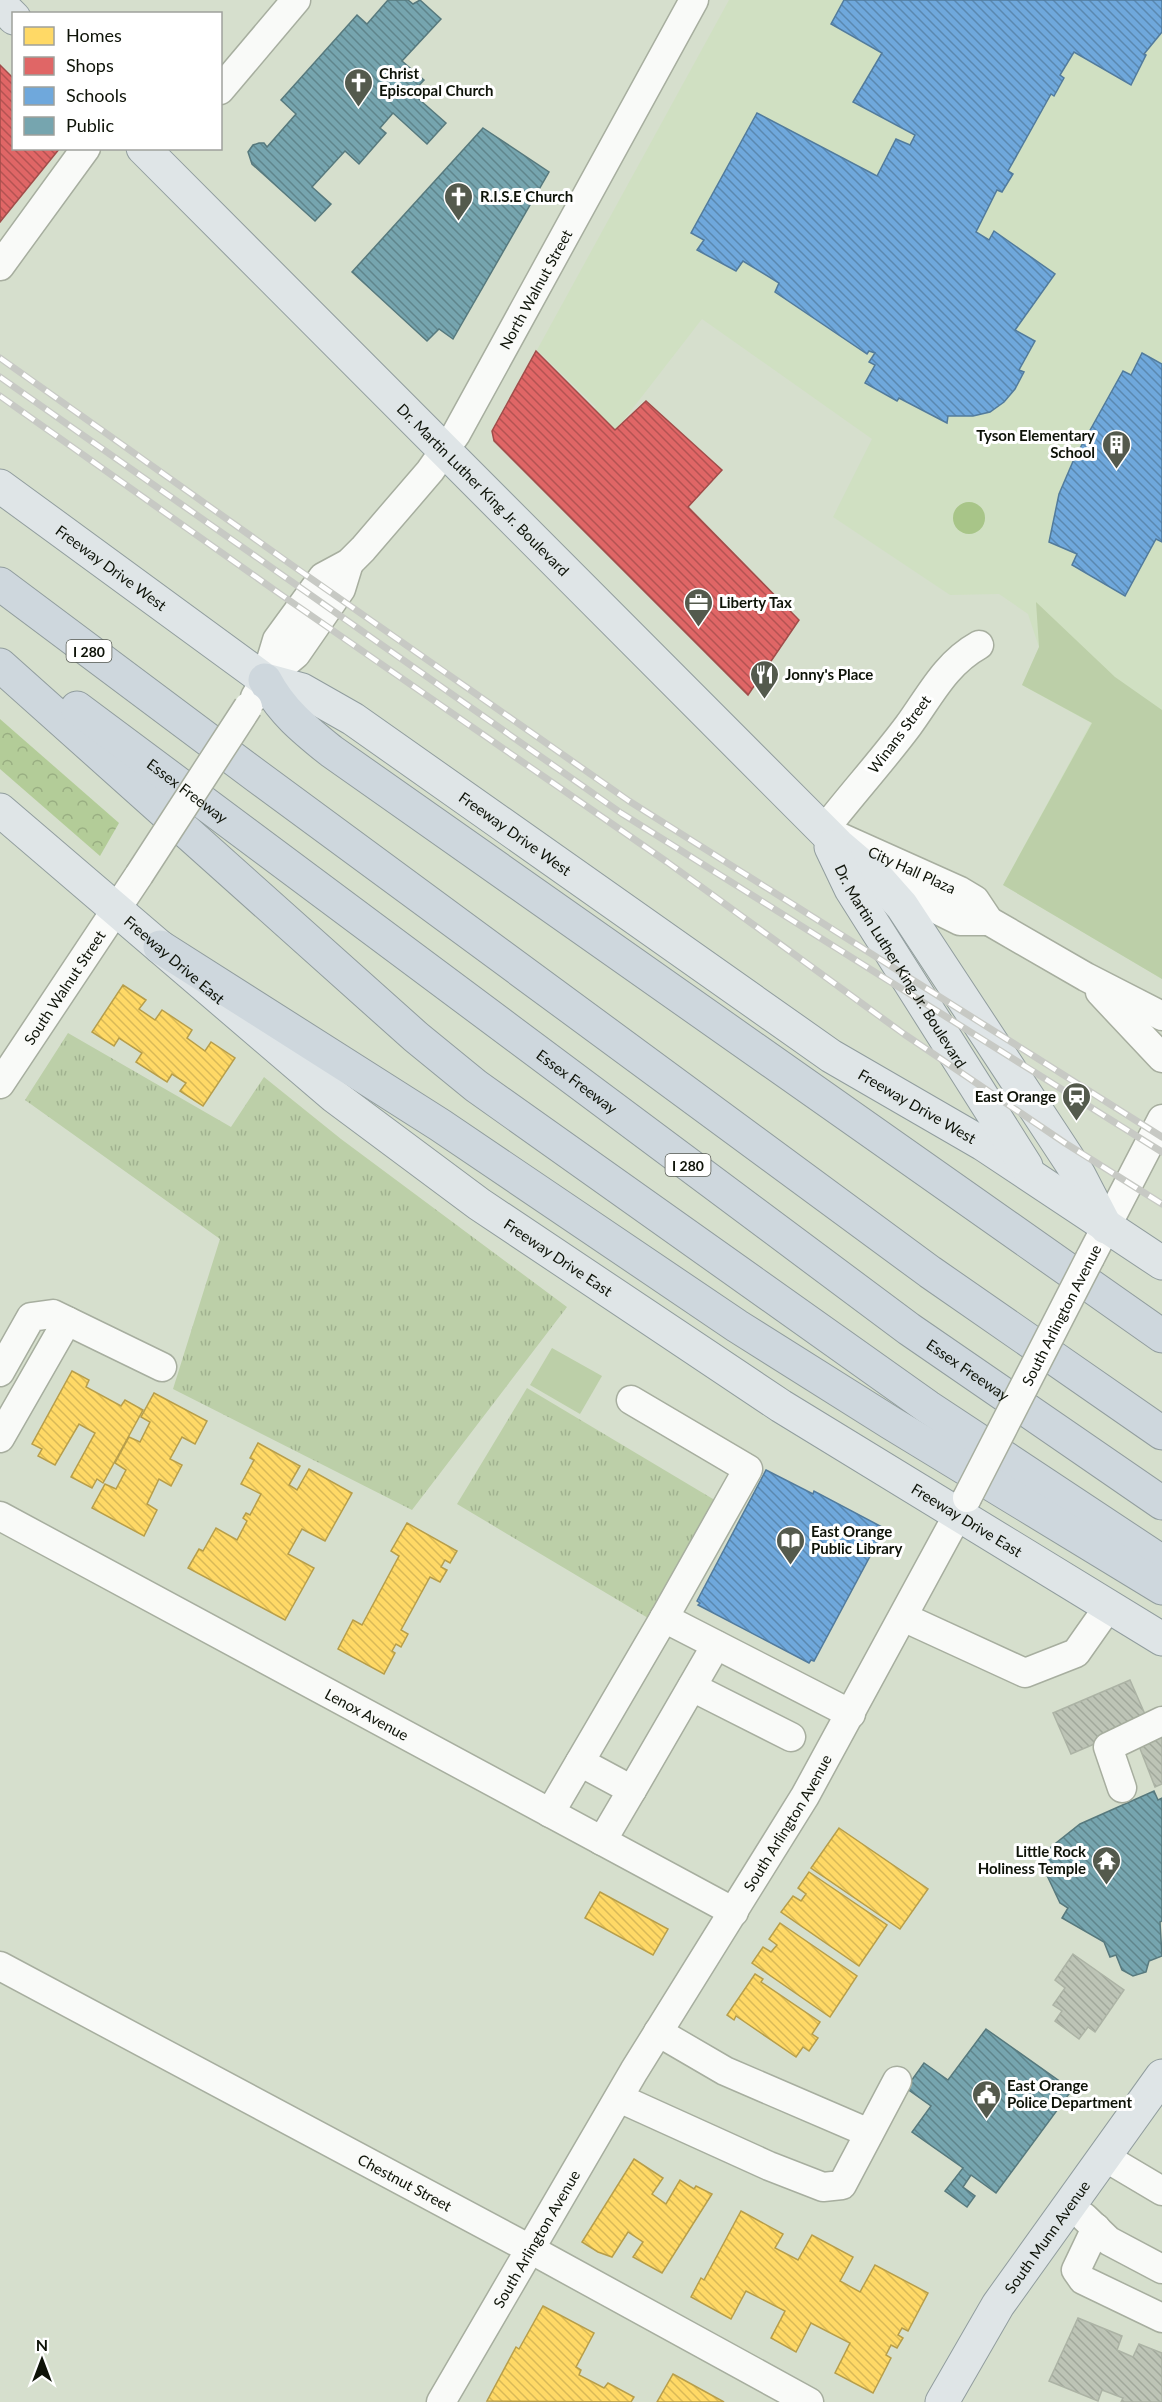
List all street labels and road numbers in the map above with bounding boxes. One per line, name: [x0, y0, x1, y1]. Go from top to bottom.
street label: North Walnut Street: [495, 226, 576, 352]
street label: Dr. Martin Luther King Jr. Boulevard: [394, 399, 573, 579]
street label: Freeway Drive West: [52, 521, 171, 614]
road number: I 280: [66, 640, 112, 662]
street label: Winans Street: [864, 691, 935, 777]
street label: Essex Freeway: [144, 755, 232, 827]
street label: Freeway Drive West: [456, 788, 575, 879]
street label: City Hall Plaza: [865, 842, 959, 897]
street label: Dr. Martin Luther King Jr. Boulevard: [831, 861, 970, 1071]
street label: Freeway Drive East: [121, 912, 229, 1008]
street label: South Walnut Street: [20, 926, 109, 1048]
street label: Essex Freeway: [533, 1045, 621, 1117]
street label: Freeway Drive West: [855, 1065, 980, 1147]
road number: I 280: [666, 1154, 710, 1176]
street label: Freeway Drive East: [501, 1214, 616, 1300]
street label: South Arlington Avenue: [1018, 1241, 1104, 1389]
street label: Essex Freeway: [923, 1335, 1013, 1405]
street label: Freeway Drive East: [908, 1479, 1026, 1561]
street label: Lenox Avenue: [322, 1684, 412, 1744]
street label: South Arlington Avenue: [739, 1751, 835, 1894]
street label: Chestnut Street: [355, 2150, 455, 2215]
street label: South Arlington Avenue: [489, 2167, 583, 2311]
street label: South Munn Avenue: [1000, 2177, 1093, 2297]

